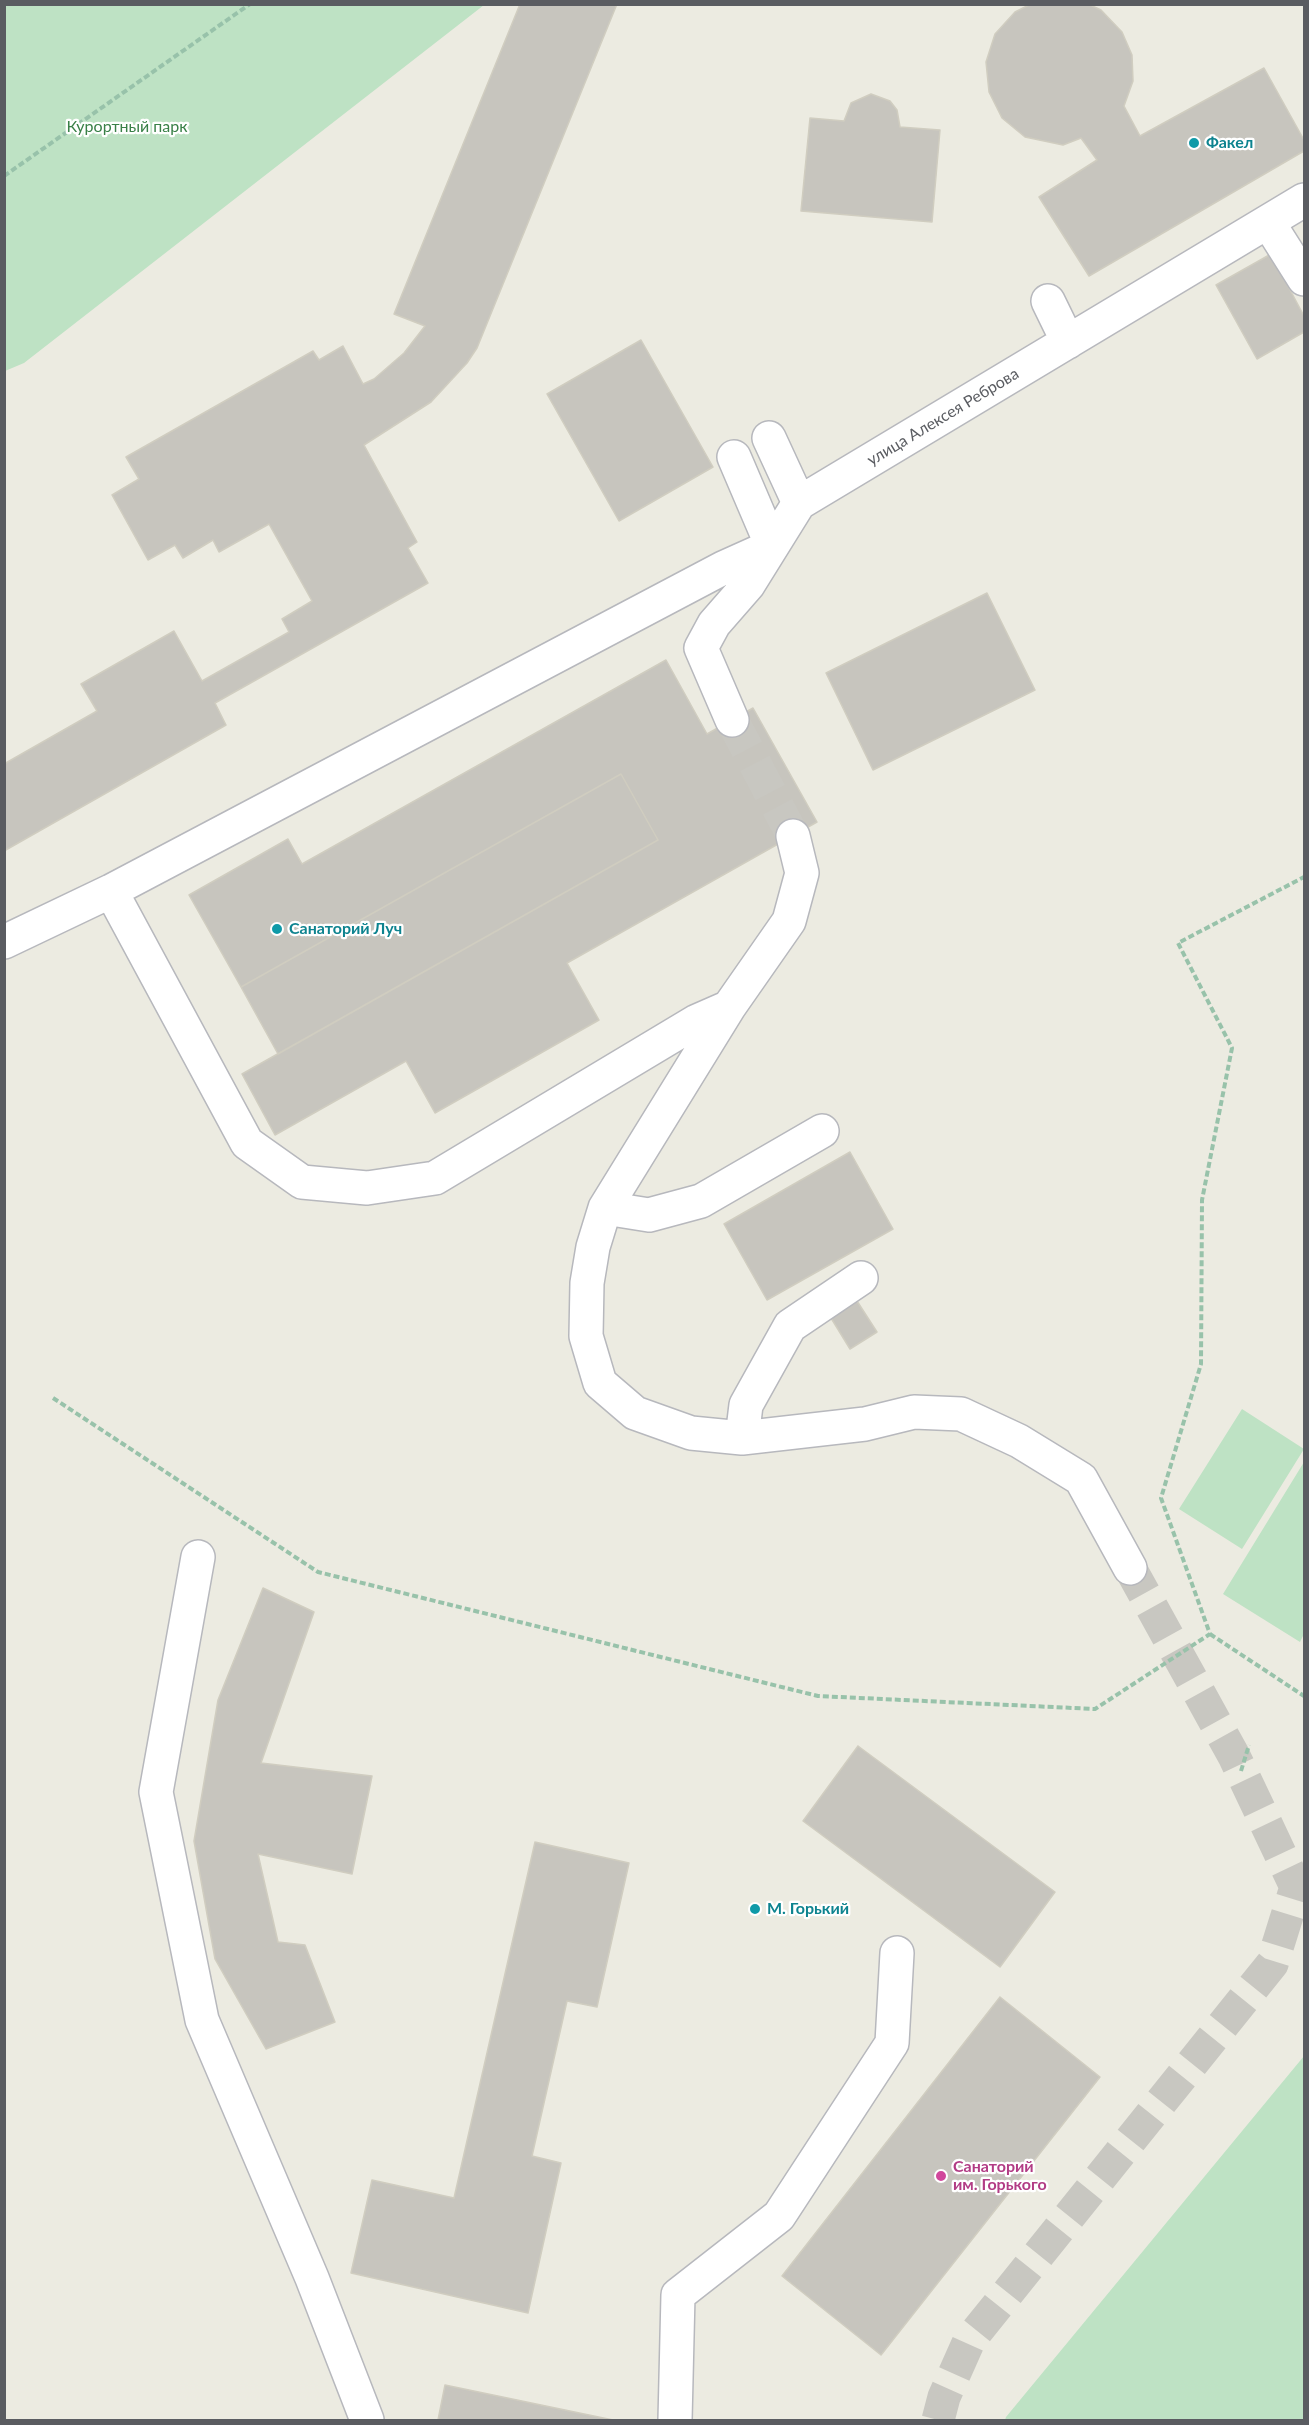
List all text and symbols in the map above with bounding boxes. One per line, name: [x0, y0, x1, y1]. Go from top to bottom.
park label: Курортный парк: [66, 117, 188, 137]
place label: Факел: [1206, 133, 1253, 153]
marker: Факел: [1187, 136, 1201, 150]
street label: улица Алексея Реброва: [864, 364, 1022, 470]
place label: Cанаторий Луч: [289, 919, 402, 939]
marker: Cанаторий Луч: [270, 922, 284, 936]
place label: М. Горький: [767, 1899, 849, 1919]
marker: М. Горький: [748, 1902, 762, 1916]
place label: Санаторий им. Горького: [953, 2157, 1047, 2195]
marker: Санаторий им. Горького: [934, 2169, 948, 2183]

